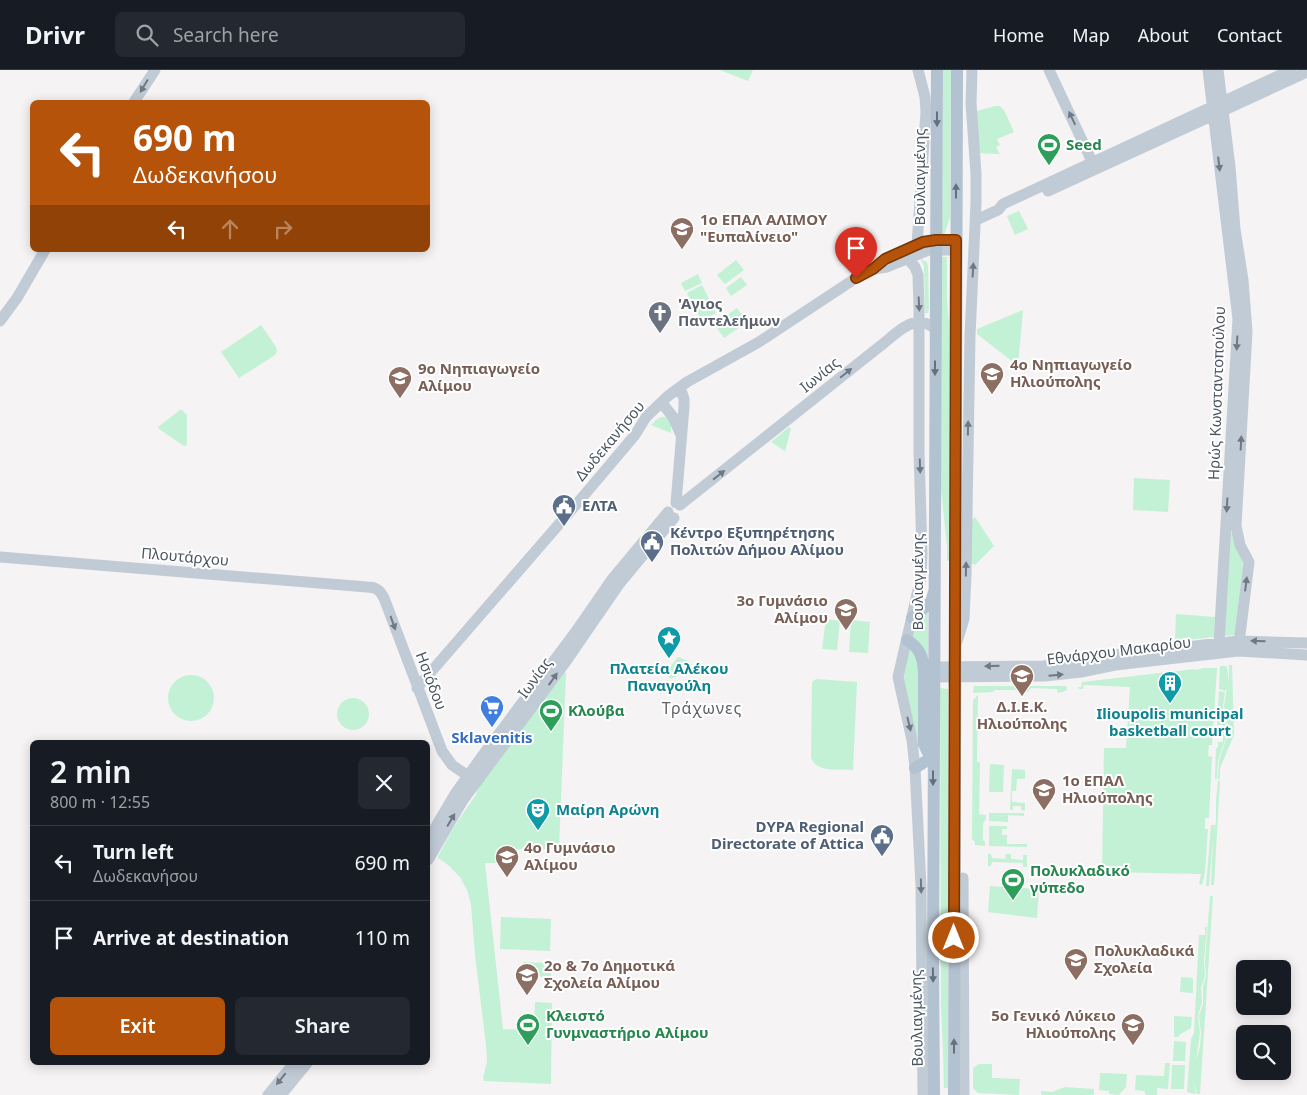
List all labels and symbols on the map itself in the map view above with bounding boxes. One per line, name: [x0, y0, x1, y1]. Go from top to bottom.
one-way arrow: [139, 79, 148, 93]
one-way arrow: [933, 111, 941, 127]
one-way arrow: [1068, 111, 1076, 125]
street label: Βουλιαγμένης: [909, 128, 929, 226]
sports icon: Seed: [1036, 132, 1062, 166]
place label: Seed: [1066, 134, 1102, 154]
one-way arrow: [1215, 156, 1223, 172]
one-way arrow: [952, 183, 960, 199]
place label: 1ο ΕΠΑΛ ΑΛΙΜΟΥ "Ευπαλίνειο": [700, 209, 828, 246]
school or university icon: 1ο ΕΠΑΛ ΑΛΙΜΟΥ "Ευπαλίνειο": [669, 216, 695, 250]
pin: [835, 227, 877, 278]
one-way arrow: [970, 262, 978, 278]
place label: 'Αγιος Παντελεήμων: [678, 293, 780, 330]
one-way arrow: [915, 296, 923, 312]
church icon: 'Αγιος Παντελεήμων: [647, 300, 673, 334]
street label: Ηρώς Κωνσταντοπούλου: [1203, 306, 1229, 480]
one-way arrow: [1232, 335, 1240, 351]
street label: Ιωνίας: [795, 352, 843, 396]
place label: 4ο Νηπιαγωγείο Ηλιούπολης: [1010, 354, 1132, 391]
place label: 9ο Νηπιαγωγείο Αλίμου: [418, 358, 540, 395]
one-way arrow: [931, 360, 939, 376]
school or university icon: 4ο Νηπιαγωγείο Ηλιούπολης: [979, 361, 1005, 395]
school or university icon: 9ο Νηπιαγωγείο Αλίμου: [387, 365, 413, 399]
one-way arrow: [839, 368, 852, 379]
street label: Δωδεκανήσου: [570, 396, 649, 485]
one-way arrow: [964, 419, 972, 435]
one-way arrow: [1237, 435, 1245, 451]
one-way arrow: [916, 458, 924, 474]
one-way arrow: [712, 469, 725, 480]
public building icon: ΕΛΤΑ: [551, 493, 577, 527]
place label: ΕΛΤΑ: [582, 495, 618, 515]
one-way arrow: [1223, 497, 1231, 513]
place label: Κέντρο Εξυπηρέτησης Πολιτών Δήμου Αλίμου: [670, 522, 844, 559]
public building icon: Κέντρο Εξυπηρέτησης Πολιτών Δήμου Αλίμου: [639, 529, 665, 563]
street label: Βουλιαγμένης: [907, 533, 927, 631]
street label: Πλουτάρχου: [140, 542, 230, 570]
one-way arrow: [962, 560, 970, 576]
one-way arrow: [1242, 576, 1250, 592]
place label: 3ο Γυμνάσιο Αλίμου: [736, 590, 828, 627]
school or university icon: 3ο Γυμνάσιο Αλίμου: [833, 597, 859, 631]
one-way arrow: [389, 616, 397, 631]
place icon: Πλατεία Αλέκου Παναγούλη: [656, 625, 682, 659]
street label: Εθνάρχου Μακαρίου: [1046, 631, 1192, 669]
one-way arrow: [1250, 637, 1266, 645]
street label: Ησιόδου: [412, 649, 452, 713]
street label: Ιωνίας: [513, 653, 556, 702]
place label: Πλατεία Αλέκου Παναγούλη: [609, 658, 729, 695]
one-way arrow: [984, 662, 1000, 670]
school or university icon: Δ.Ι.Ε.Κ. Ηλιούπολης: [1009, 663, 1035, 697]
one-way arrow: [1048, 670, 1064, 678]
building icon: Ilioupolis municipal basketball court: [1157, 670, 1183, 704]
one-way arrow: [548, 672, 558, 685]
supermarket icon: Sklavenitis: [479, 694, 505, 728]
place label: Δ.Ι.Ε.Κ. Ηλιούπολης: [977, 696, 1068, 733]
district label: Τράχωνες: [662, 697, 742, 719]
sports icon: Κλούβα: [538, 698, 564, 732]
place label: Κλούβα: [568, 700, 625, 720]
place label: Ilioupolis municipal basketball court: [1097, 703, 1243, 740]
one-way arrow: [905, 717, 913, 732]
place label: Sklavenitis: [451, 727, 533, 747]
one-way arrow: [929, 770, 937, 786]
place label: 1ο ΕΠΑΛ Ηλιούπολης: [1062, 770, 1153, 807]
school or university icon: 1ο ΕΠΑΛ Ηλιούπολης: [1031, 777, 1057, 811]
theatre icon: Μαίρη Αρώνη: [525, 797, 551, 831]
place label: Μαίρη Αρώνη: [556, 799, 659, 819]
one-way arrow: [446, 814, 455, 827]
place label: DYPA Regional Directorate of Attica: [711, 816, 864, 853]
public building icon: DYPA Regional Directorate of Attica: [869, 823, 895, 857]
place label: 4ο Γυμνάσιο Αλίμου: [524, 837, 616, 874]
school or university icon: 4ο Γυμνάσιο Αλίμου: [494, 844, 520, 878]
place label: Πολυκλαδικό γύπεδο: [1030, 860, 1130, 897]
sports icon: Πολυκλαδικό γύπεδο: [1000, 867, 1026, 901]
one-way arrow: [917, 878, 925, 894]
position arrow: [927, 911, 979, 963]
place label: Πολυκλαδικά Σχολεία: [1094, 940, 1194, 977]
school or university icon: Πολυκλαδικά Σχολεία: [1063, 947, 1089, 981]
place label: 2ο & 7ο Δημοτικά Σχολεία Αλίμου: [544, 955, 675, 992]
school or university icon: 2ο & 7ο Δημοτικά Σχολεία Αλίμου: [514, 962, 540, 996]
one-way arrow: [929, 968, 937, 984]
street label: Βουλιαγμένης: [905, 969, 927, 1067]
place label: Κλειστό Γυνμναστήριο Αλίμου: [546, 1005, 709, 1042]
place label: 5ο Γενικό Λύκειο Ηλιούπολης: [991, 1005, 1116, 1042]
sports icon: Κλειστό Γυνμναστήριο Αλίμου: [515, 1012, 541, 1046]
school or university icon: 5ο Γενικό Λύκειο Ηλιούπολης: [1120, 1012, 1146, 1046]
one-way arrow: [950, 1038, 958, 1054]
one-way arrow: [276, 1072, 287, 1085]

